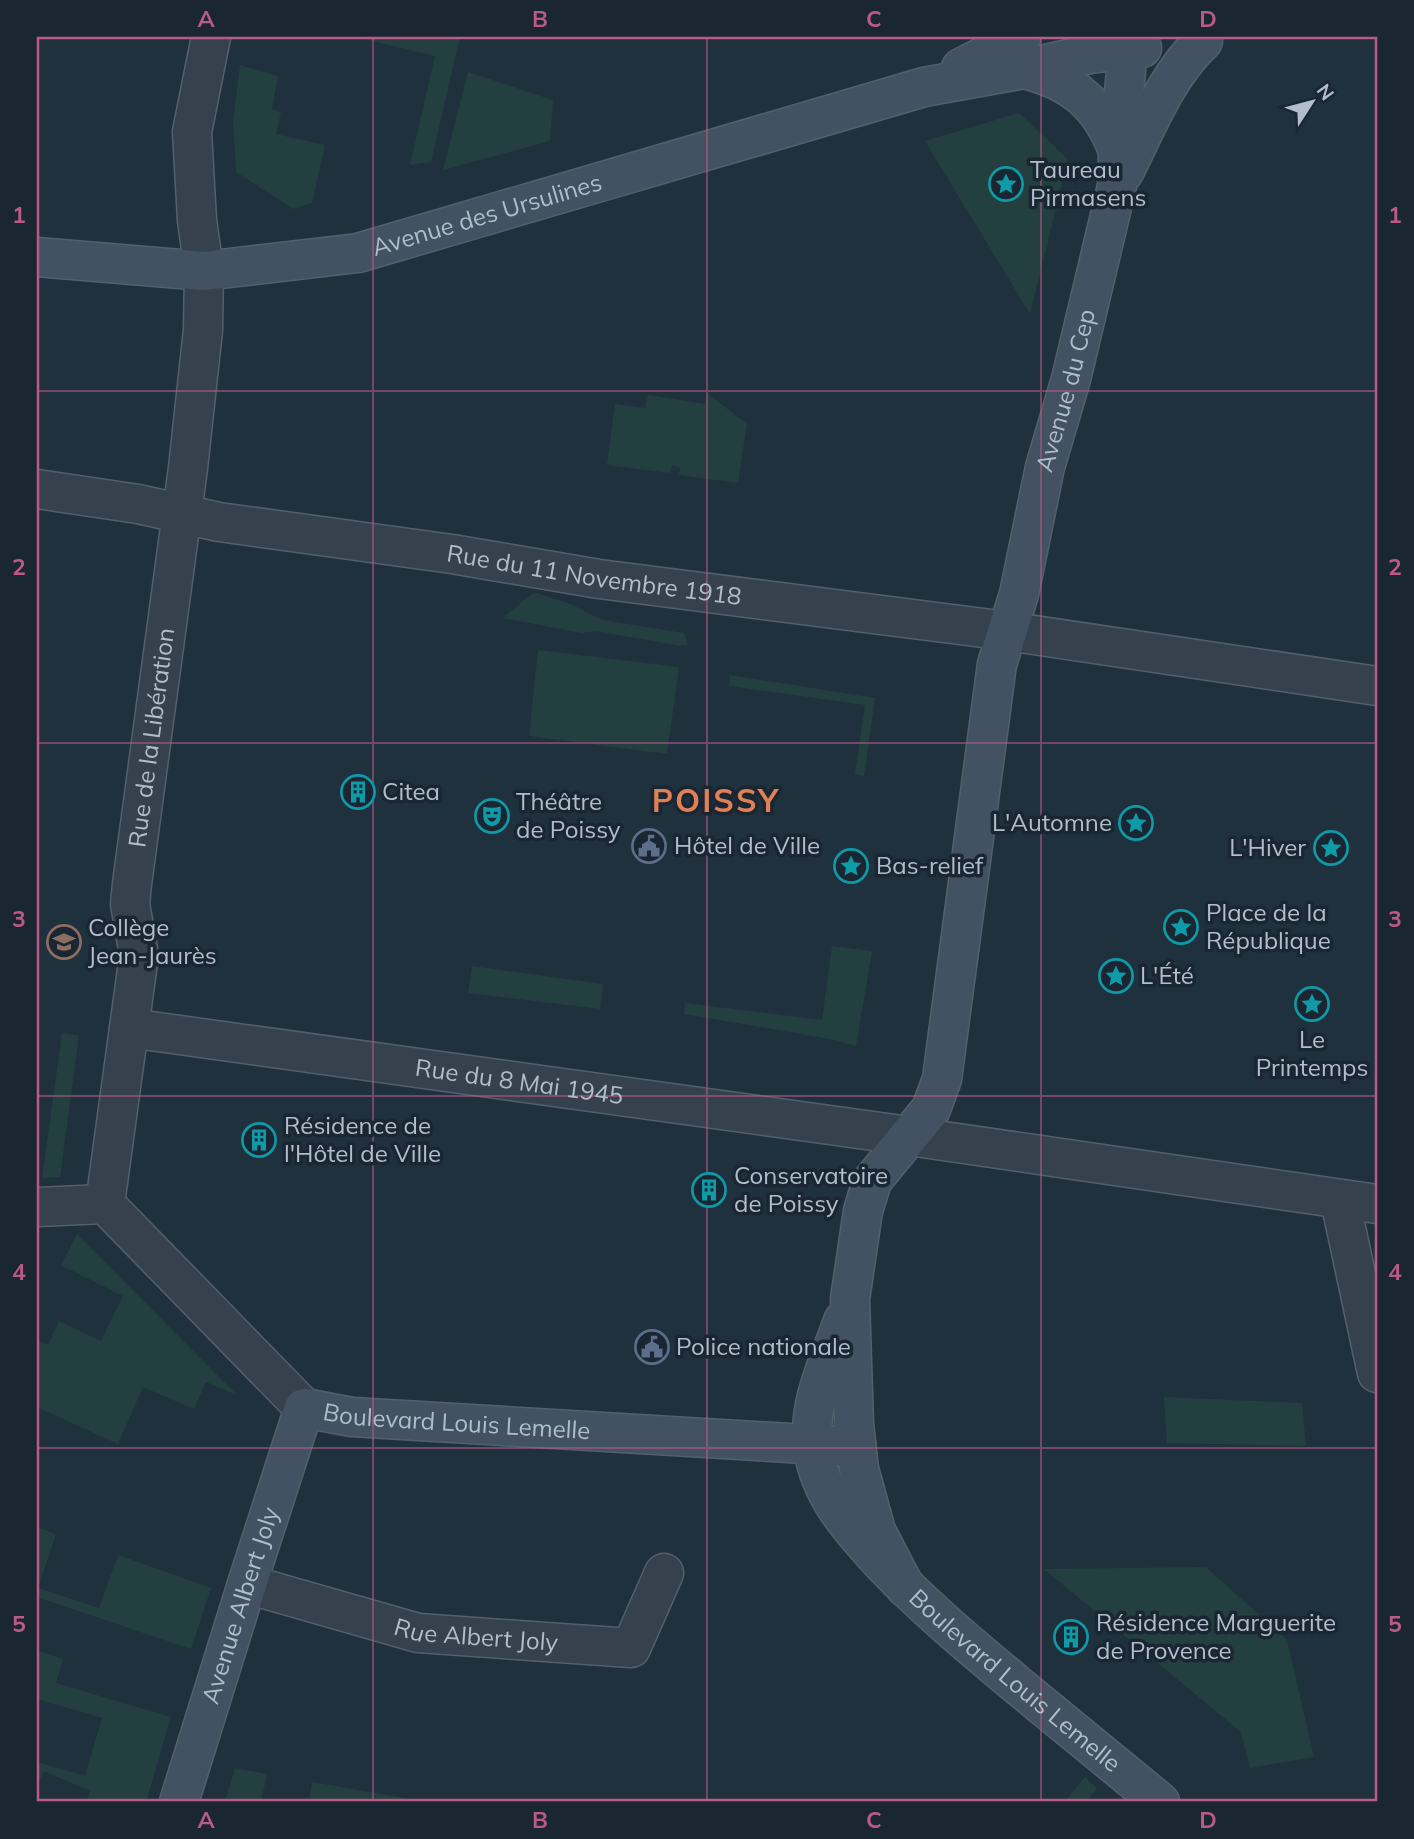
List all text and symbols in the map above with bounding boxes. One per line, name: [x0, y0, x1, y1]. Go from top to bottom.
text: A: [197, 4, 215, 33]
text: B: [532, 4, 548, 33]
text: C: [866, 4, 882, 33]
text: D: [1199, 4, 1217, 33]
north arrow: [1278, 66, 1348, 136]
text: N: [1312, 79, 1340, 105]
place label: Taureau Pirmasens: [1030, 154, 1146, 212]
place icon: Taureau Pirmasens: [987, 165, 1025, 203]
street label: Avenue des Ursulines: [368, 166, 605, 262]
text: 1: [12, 200, 26, 229]
text: 1: [1388, 200, 1402, 229]
street label: Avenue du Cep: [1028, 306, 1101, 475]
street label: Rue du 11 Novembre 1918: [445, 537, 743, 611]
text: 2: [12, 552, 26, 581]
text: 2: [1388, 552, 1402, 581]
street label: Rue de la Libération: [121, 626, 180, 849]
building icon: Citea: [339, 773, 377, 811]
place label: Citea: [382, 776, 440, 806]
district label: POISSY: [652, 780, 780, 820]
place label: Théâtre de Poissy: [516, 786, 621, 844]
theatre icon: Théâtre de Poissy: [473, 797, 511, 835]
place icon: L'Automne: [1117, 804, 1155, 842]
place label: L'Automne: [992, 807, 1112, 837]
public building icon: Hôtel de Ville: [630, 827, 668, 865]
place icon: L'Hiver: [1312, 829, 1350, 867]
place label: Hôtel de Ville: [674, 830, 820, 860]
place label: L'Hiver: [1229, 832, 1306, 862]
place icon: Bas-relief: [832, 847, 870, 885]
place label: Bas-relief: [876, 850, 984, 880]
place label: Place de la République: [1206, 897, 1331, 955]
text: 3: [12, 904, 26, 933]
text: 3: [1388, 904, 1402, 933]
place icon: Place de la République: [1162, 908, 1200, 946]
place label: Collège Jean-Jaurès: [88, 912, 217, 970]
school or university icon: Collège Jean-Jaurès: [45, 923, 83, 961]
place icon: L'Été: [1097, 957, 1135, 995]
place label: L'Été: [1140, 960, 1194, 990]
place icon: Le Printemps: [1293, 985, 1331, 1023]
place label: Le Printemps: [1256, 1024, 1368, 1082]
street label: Rue du 8 Mai 1945: [414, 1052, 625, 1110]
place label: Résidence de l'Hôtel de Ville: [284, 1110, 441, 1168]
building icon: Résidence de l'Hôtel de Ville: [240, 1121, 278, 1159]
place label: Conservatoire de Poissy: [734, 1160, 888, 1218]
building icon: Conservatoire de Poissy: [690, 1171, 728, 1209]
text: 4: [12, 1257, 26, 1286]
text: 4: [1388, 1257, 1402, 1286]
public building icon: Police nationale: [633, 1328, 671, 1366]
place label: Police nationale: [676, 1331, 851, 1361]
street label: Boulevard Louis Lemelle: [321, 1396, 591, 1445]
street label: Avenue Albert Joly: [195, 1503, 285, 1707]
street label: Boulevard Louis Lemelle: [903, 1582, 1127, 1778]
place label: Résidence Marguerite de Provence: [1096, 1607, 1336, 1665]
text: 5: [12, 1609, 26, 1638]
text: 5: [1388, 1609, 1402, 1638]
street label: Rue Albert Joly: [391, 1611, 560, 1657]
building icon: Résidence Marguerite de Provence: [1052, 1618, 1090, 1656]
text: A: [197, 1805, 215, 1834]
text: B: [532, 1805, 548, 1834]
text: C: [866, 1805, 882, 1834]
text: D: [1199, 1805, 1217, 1834]

